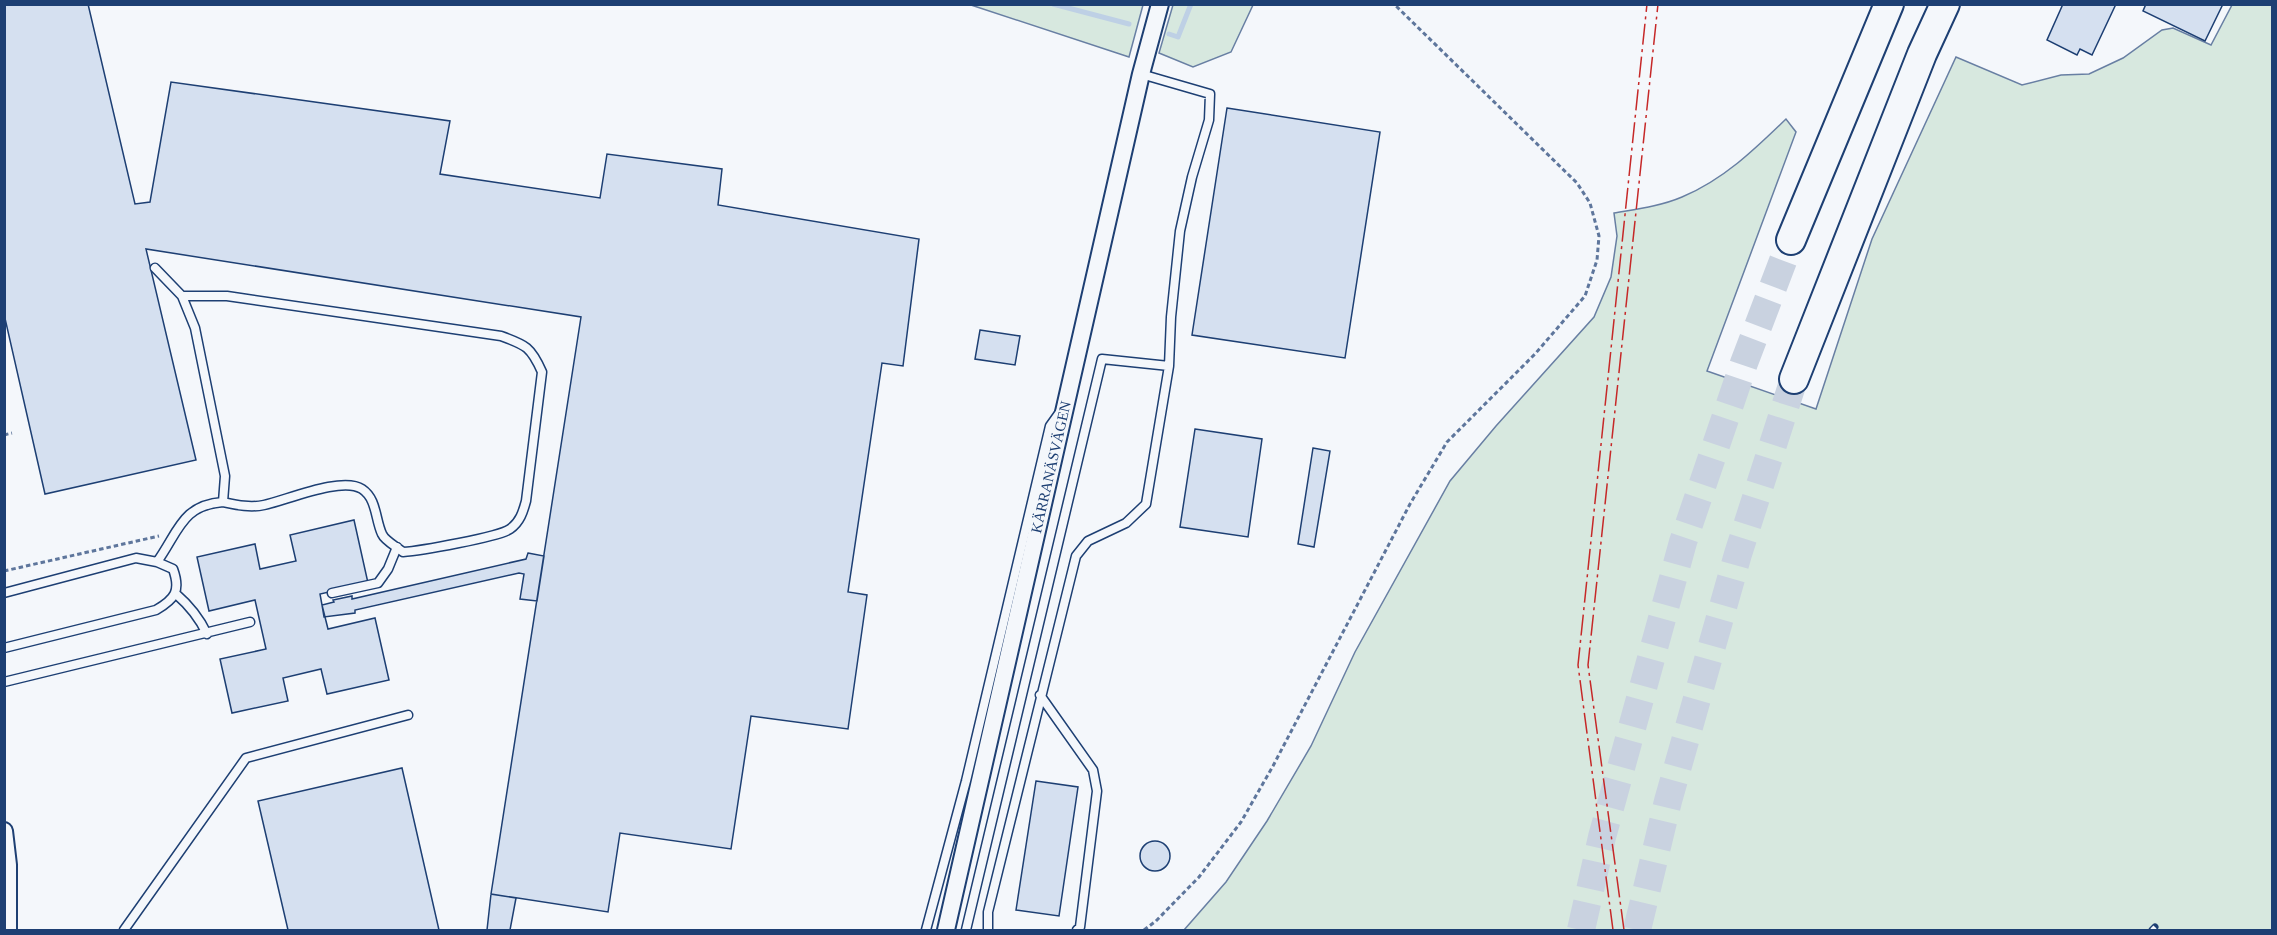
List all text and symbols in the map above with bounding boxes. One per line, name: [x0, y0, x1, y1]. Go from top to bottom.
street label: KÄRRANÄSVÄGEN: [1028, 399, 1074, 535]

